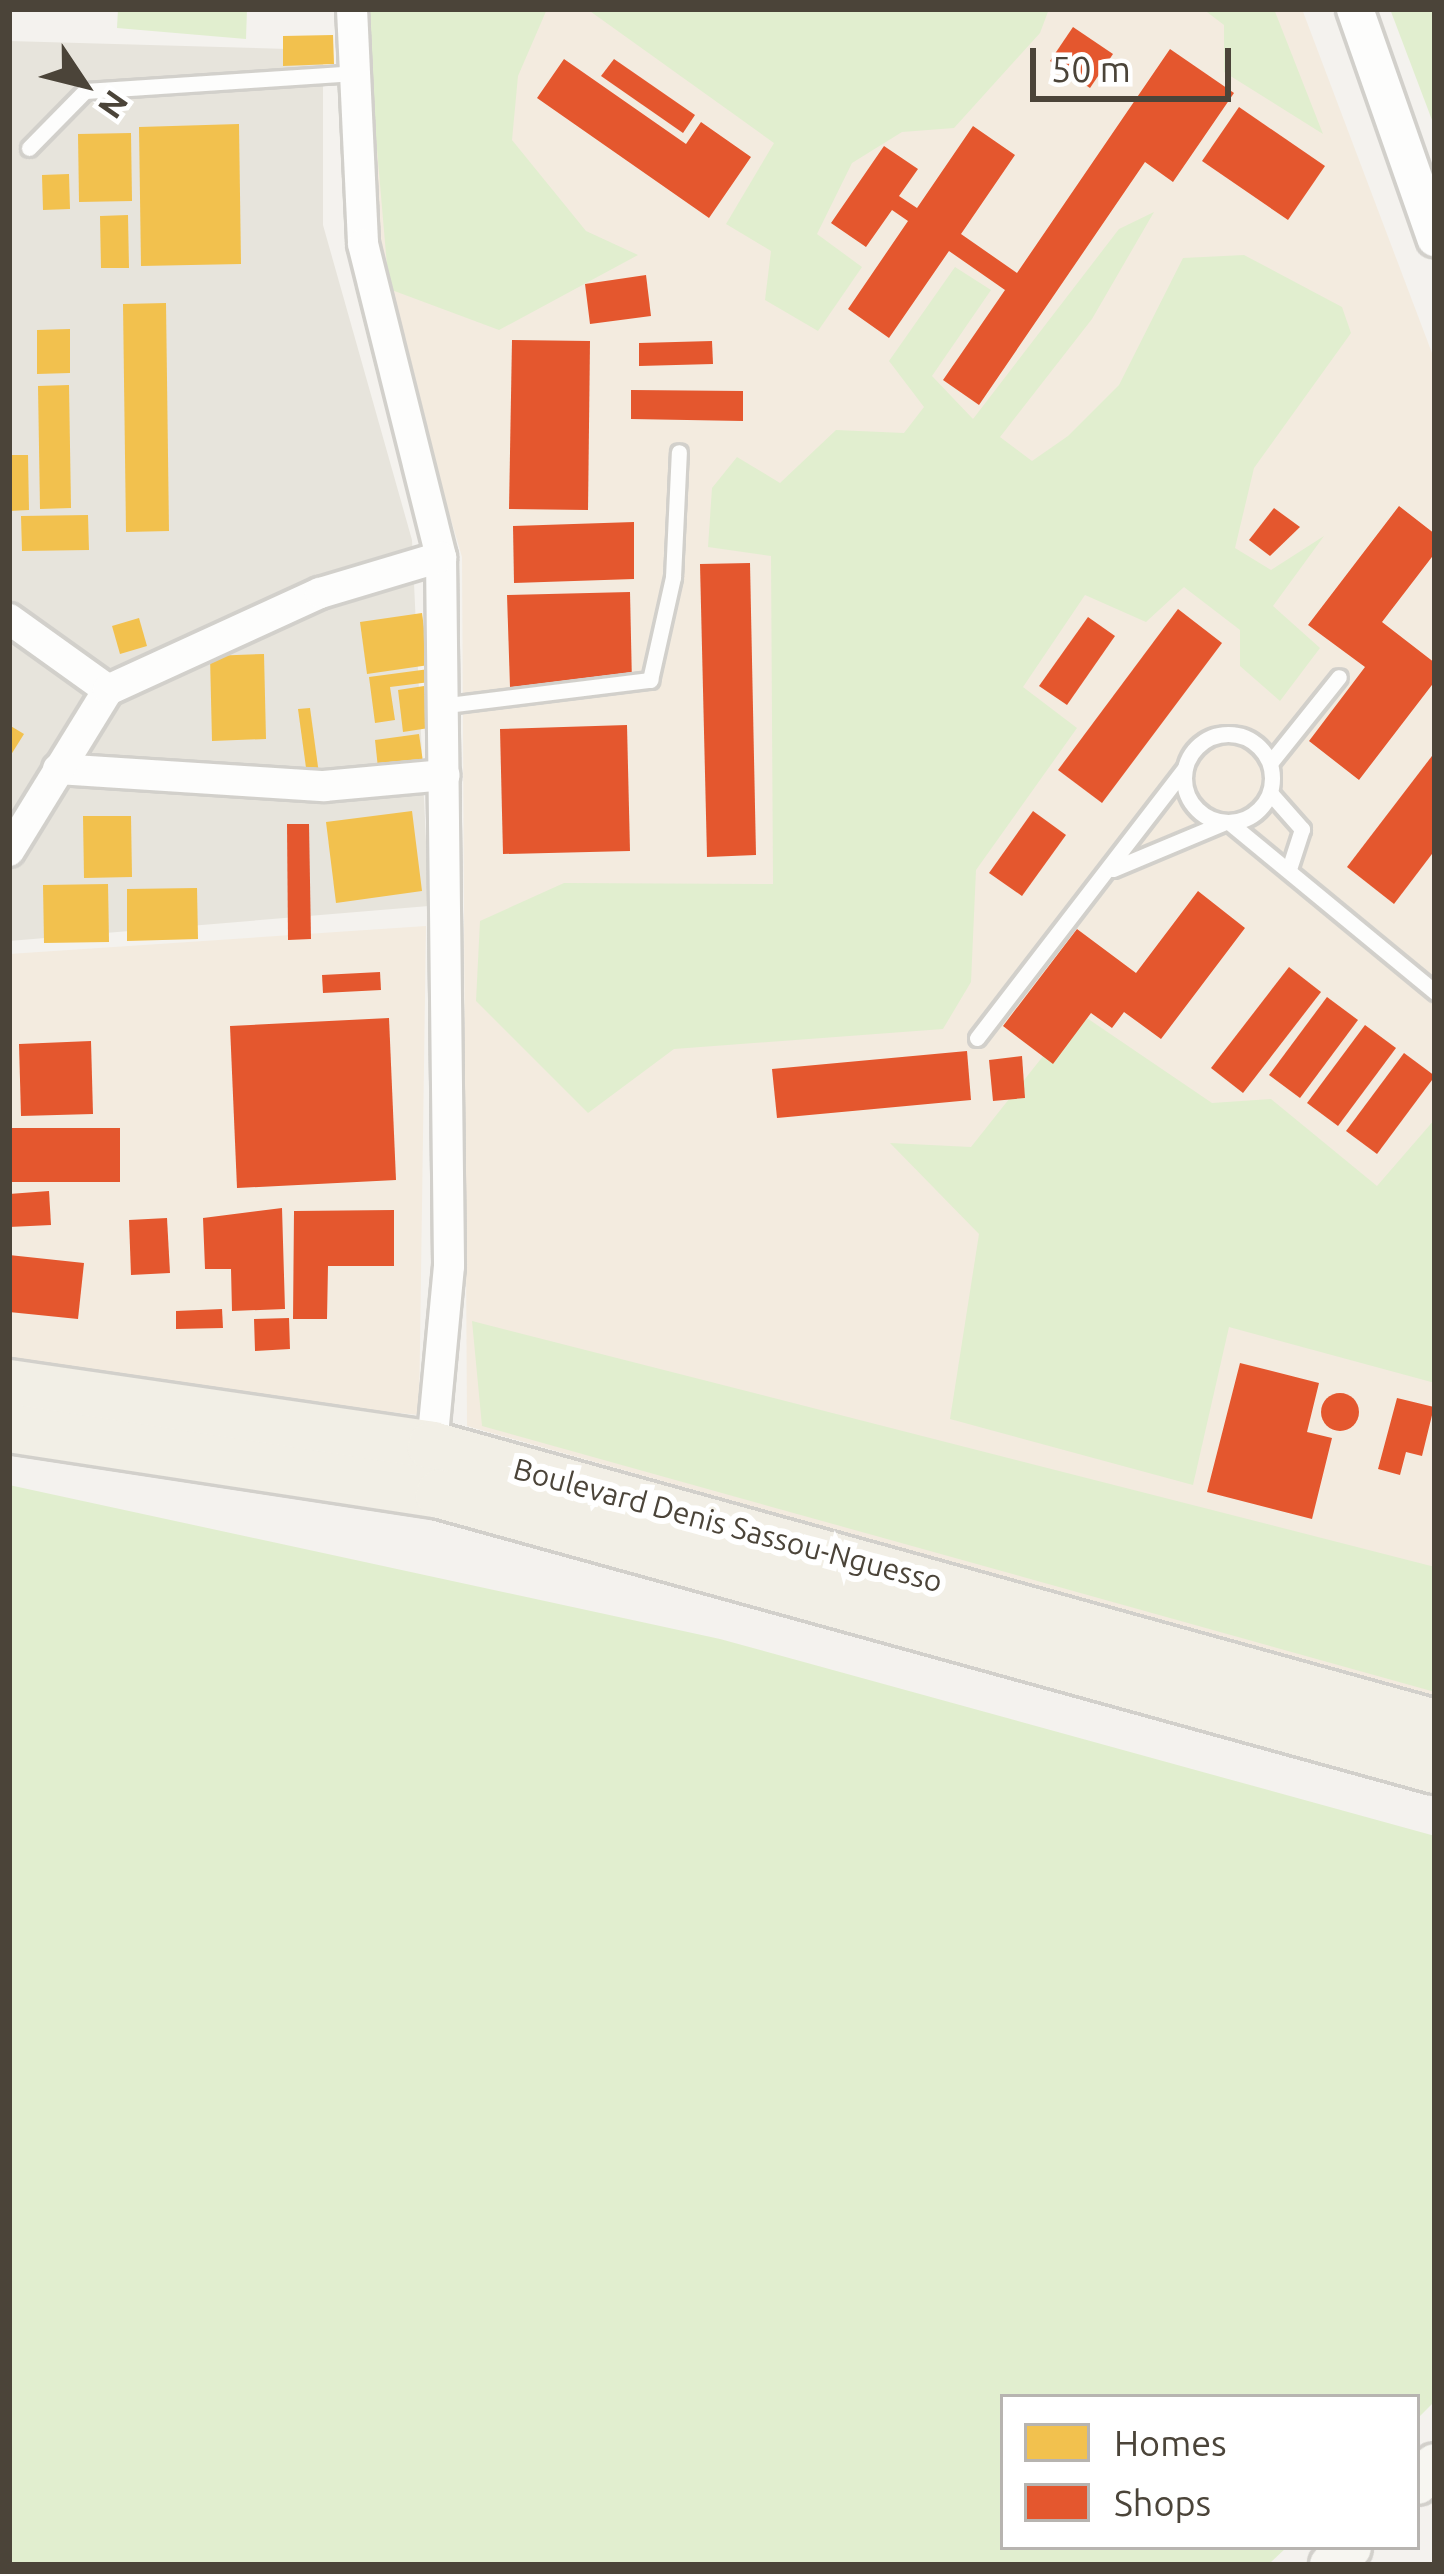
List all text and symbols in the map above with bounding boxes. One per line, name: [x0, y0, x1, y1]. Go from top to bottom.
north arrow: [24, 24, 144, 144]
scale bar: [1036, 24, 1237, 98]
text: 50 m: [1051, 48, 1131, 89]
text: N: [92, 84, 136, 126]
street label: Boulevard Denis Sassou-Nguesso: [510, 1450, 946, 1600]
legend: [1000, 2394, 1420, 2550]
text: Homes: [1114, 2422, 1227, 2463]
text: Shops: [1114, 2482, 1211, 2523]

